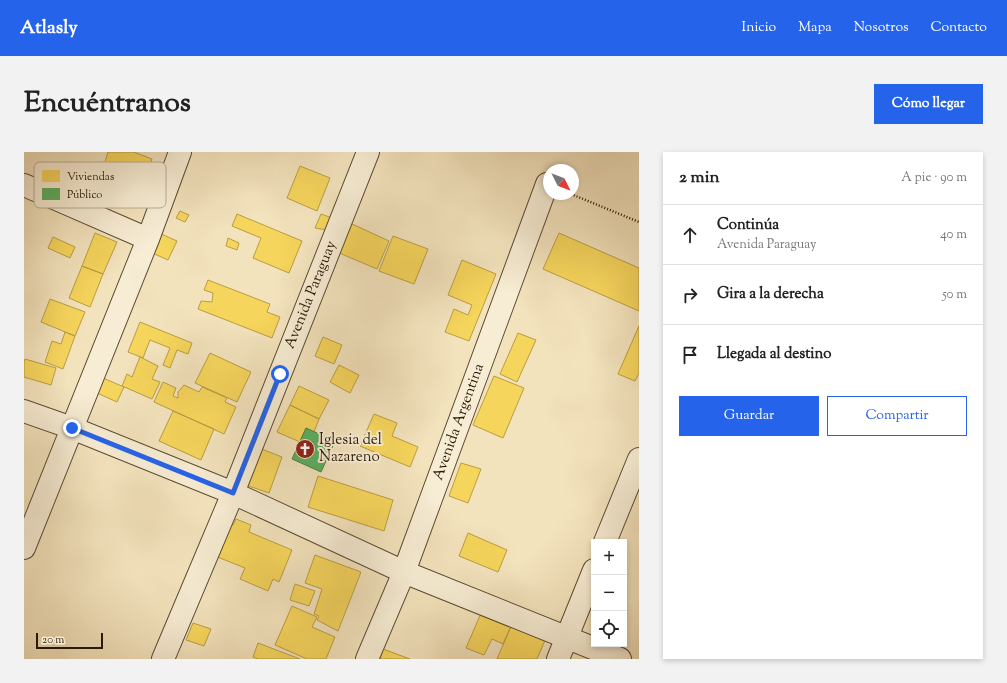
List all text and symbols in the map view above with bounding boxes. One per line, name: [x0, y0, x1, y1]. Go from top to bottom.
text: Atlasly: [20, 15, 78, 42]
text: Inicio: [742, 18, 776, 38]
text: Mapa: [798, 18, 832, 38]
text: Nosotros: [854, 18, 909, 38]
text: Contacto: [931, 18, 987, 38]
text: Encuéntranos: [24, 84, 191, 124]
button: Cómo llegar: [874, 84, 983, 124]
legend: [34, 162, 166, 208]
north arrow: [543, 164, 579, 200]
text: 2 min: [679, 166, 720, 190]
text: Viviendas: [67, 169, 114, 185]
text: A pie · 90 m: [901, 169, 967, 187]
text: Público: [67, 187, 102, 203]
text: Continúa: [717, 215, 779, 236]
icon: ahead: [679, 224, 701, 246]
text: 40 m: [940, 226, 967, 244]
text: Avenida Paraguay: [717, 236, 817, 254]
street label: Avenida Paraguay: [280, 237, 342, 352]
icon: right: [679, 284, 701, 306]
text: Gira a la derecha: [717, 284, 824, 305]
text: 50 m: [942, 286, 967, 304]
icon: arrive: [679, 344, 701, 366]
text: Llegada al destino: [717, 344, 832, 365]
street label: Avenida Argentina: [428, 361, 490, 483]
route start: [271, 365, 289, 383]
button: Guardar: [679, 396, 819, 436]
button: Compartir: [827, 396, 967, 436]
route end: [63, 419, 81, 437]
place label: Iglesia del Nazareno: [319, 430, 382, 468]
church icon: Iglesia del Nazareno: [294, 438, 316, 460]
map controls: [591, 539, 627, 647]
button: +: [591, 539, 627, 575]
button: −: [591, 575, 627, 611]
button: locate: [591, 611, 627, 647]
scale bar: [36, 631, 103, 650]
text: 20 m: [42, 632, 64, 648]

